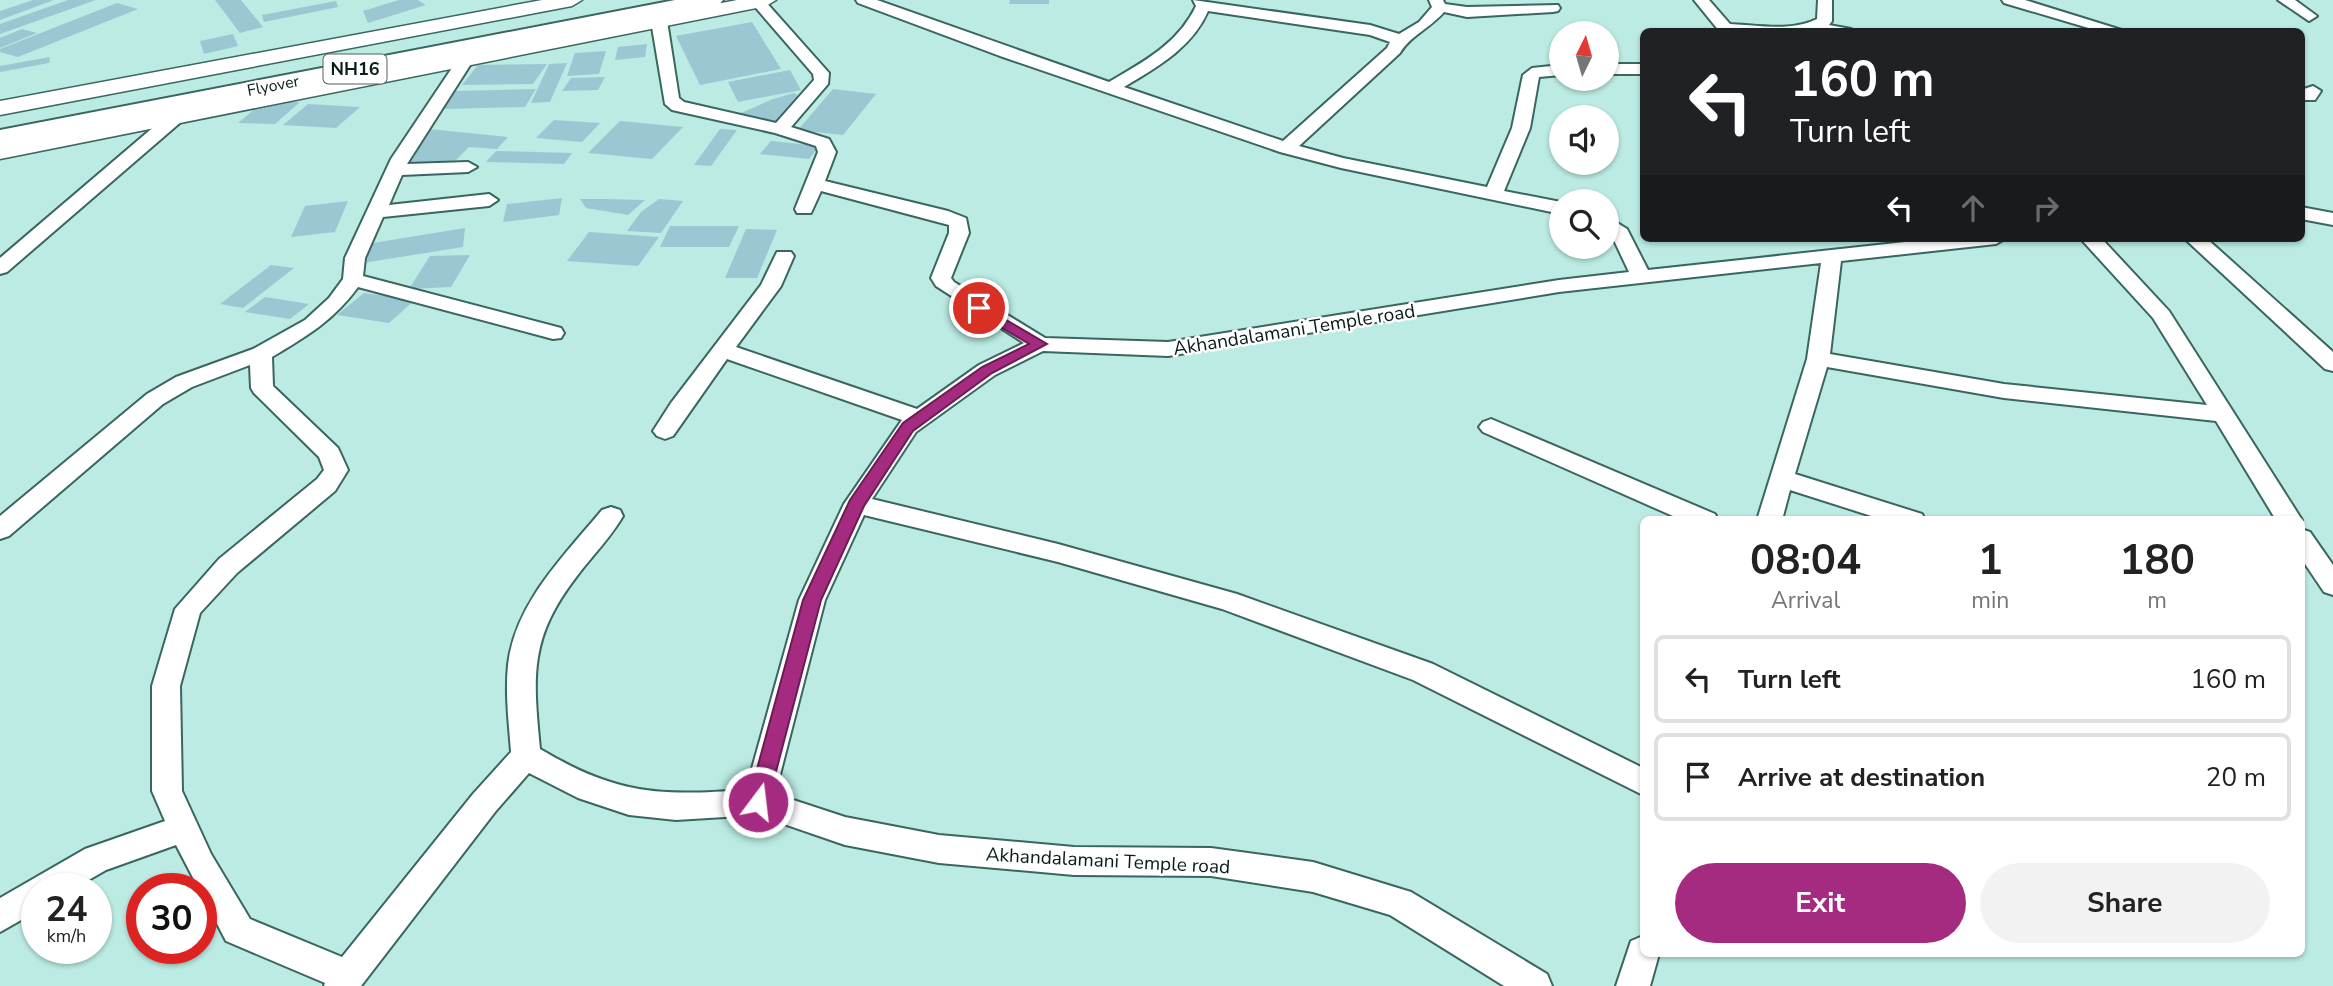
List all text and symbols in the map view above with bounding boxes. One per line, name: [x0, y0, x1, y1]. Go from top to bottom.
north arrow: [1549, 21, 1619, 91]
map controls: [1549, 21, 1619, 259]
text: 160 m: [1790, 46, 1934, 113]
road number: NH16: [324, 55, 386, 84]
icon: left: [1675, 56, 1766, 147]
street label: Flyover: [245, 70, 301, 102]
button: sound: [1549, 105, 1619, 175]
text: Turn left: [1790, 110, 1910, 153]
button: search: [1549, 189, 1619, 259]
icon: left: [1881, 189, 1919, 227]
icon: ahead: [1954, 189, 1992, 227]
icon: right: [2027, 189, 2065, 227]
pin: [949, 278, 1009, 338]
icon: arrive: [960, 289, 998, 327]
street label: Akhandalamani Temple road: [1171, 298, 1417, 362]
text: 08:04: [1750, 532, 1861, 589]
text: 1: [1978, 532, 2003, 589]
text: 180: [2119, 532, 2195, 589]
text: Arrival: [1771, 585, 1840, 616]
text: min: [1971, 585, 2009, 616]
text: m: [2147, 585, 2167, 616]
icon: left: [1679, 660, 1717, 698]
text: Turn left: [1738, 662, 1841, 697]
text: 160 m: [2190, 662, 2266, 697]
icon: arrive: [1679, 758, 1717, 796]
text: Arrive at destination: [1738, 760, 1985, 795]
text: 20 m: [2206, 760, 2266, 795]
position arrow: [721, 765, 795, 839]
street label: Akhandalamani Temple road: [985, 842, 1231, 880]
button: Exit: [1675, 863, 1966, 943]
button: Share: [1980, 863, 2270, 943]
speed limit sign: 30: [126, 873, 217, 964]
text: 24: [45, 886, 88, 933]
text: km/h: [47, 924, 86, 948]

